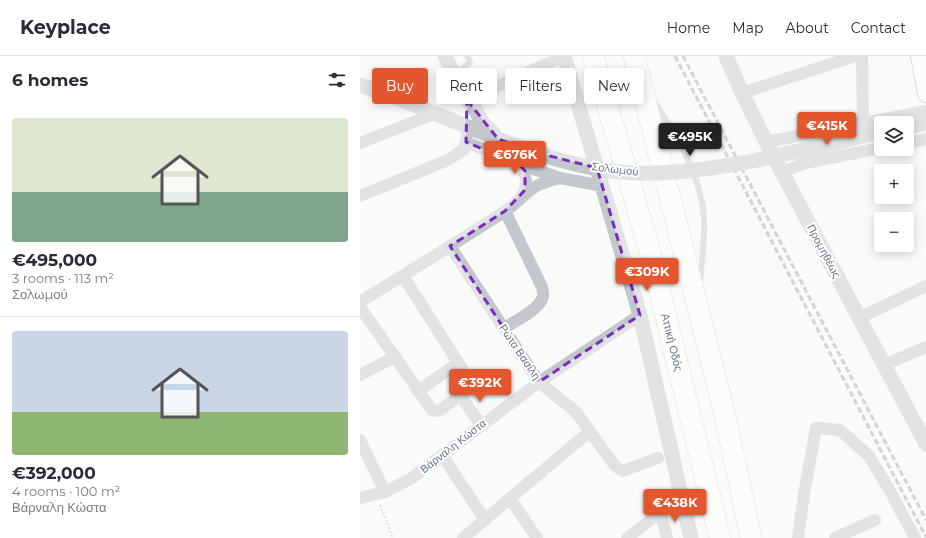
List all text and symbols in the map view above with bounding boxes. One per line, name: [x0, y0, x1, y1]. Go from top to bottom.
text: Keyplace: [20, 16, 111, 39]
text: Home: [667, 19, 710, 37]
text: Map: [732, 19, 763, 37]
text: About: [785, 19, 829, 37]
text: Contact: [851, 19, 906, 37]
chip: Buy: [372, 68, 428, 104]
chip: Rent: [436, 68, 497, 104]
chip: Filters: [505, 68, 576, 104]
chip: New: [584, 68, 644, 104]
icon: filters: [326, 69, 348, 91]
text: 6 homes: [12, 70, 88, 90]
pin: €415K: [799, 112, 855, 146]
map controls: [874, 116, 914, 252]
button: layers: [874, 116, 914, 156]
text: €415K: [806, 117, 848, 133]
pin: €495K: [662, 123, 718, 157]
text: €495K: [668, 128, 712, 144]
pin: €676K: [487, 141, 543, 175]
icon: home: [144, 144, 216, 216]
text: €676K: [493, 146, 537, 162]
street label: Σολωμού: [591, 159, 639, 179]
button: +: [874, 164, 914, 204]
button: −: [874, 212, 914, 252]
street label: Προμηθέως: [804, 222, 844, 280]
text: €495,000: [12, 250, 97, 270]
pin: €309K: [619, 258, 675, 292]
text: €309K: [625, 263, 669, 279]
text: 3 rooms · 113 m²: [12, 270, 114, 286]
text: Σολωμού: [12, 286, 68, 302]
street label: Αττική Οδός: [658, 312, 686, 373]
street label: Ρώτα Βασίλη: [496, 321, 544, 383]
icon: home: [144, 357, 216, 429]
pin: €392K: [452, 369, 508, 403]
text: €392K: [458, 374, 502, 390]
street label: Βάρναλη Κώστα: [417, 415, 489, 476]
text: €392,000: [12, 463, 96, 483]
text: 4 rooms · 100 m²: [12, 483, 120, 499]
pin: €438K: [647, 489, 703, 523]
text: €438K: [652, 494, 698, 510]
text: Βάρναλη Κώστα: [12, 499, 106, 515]

